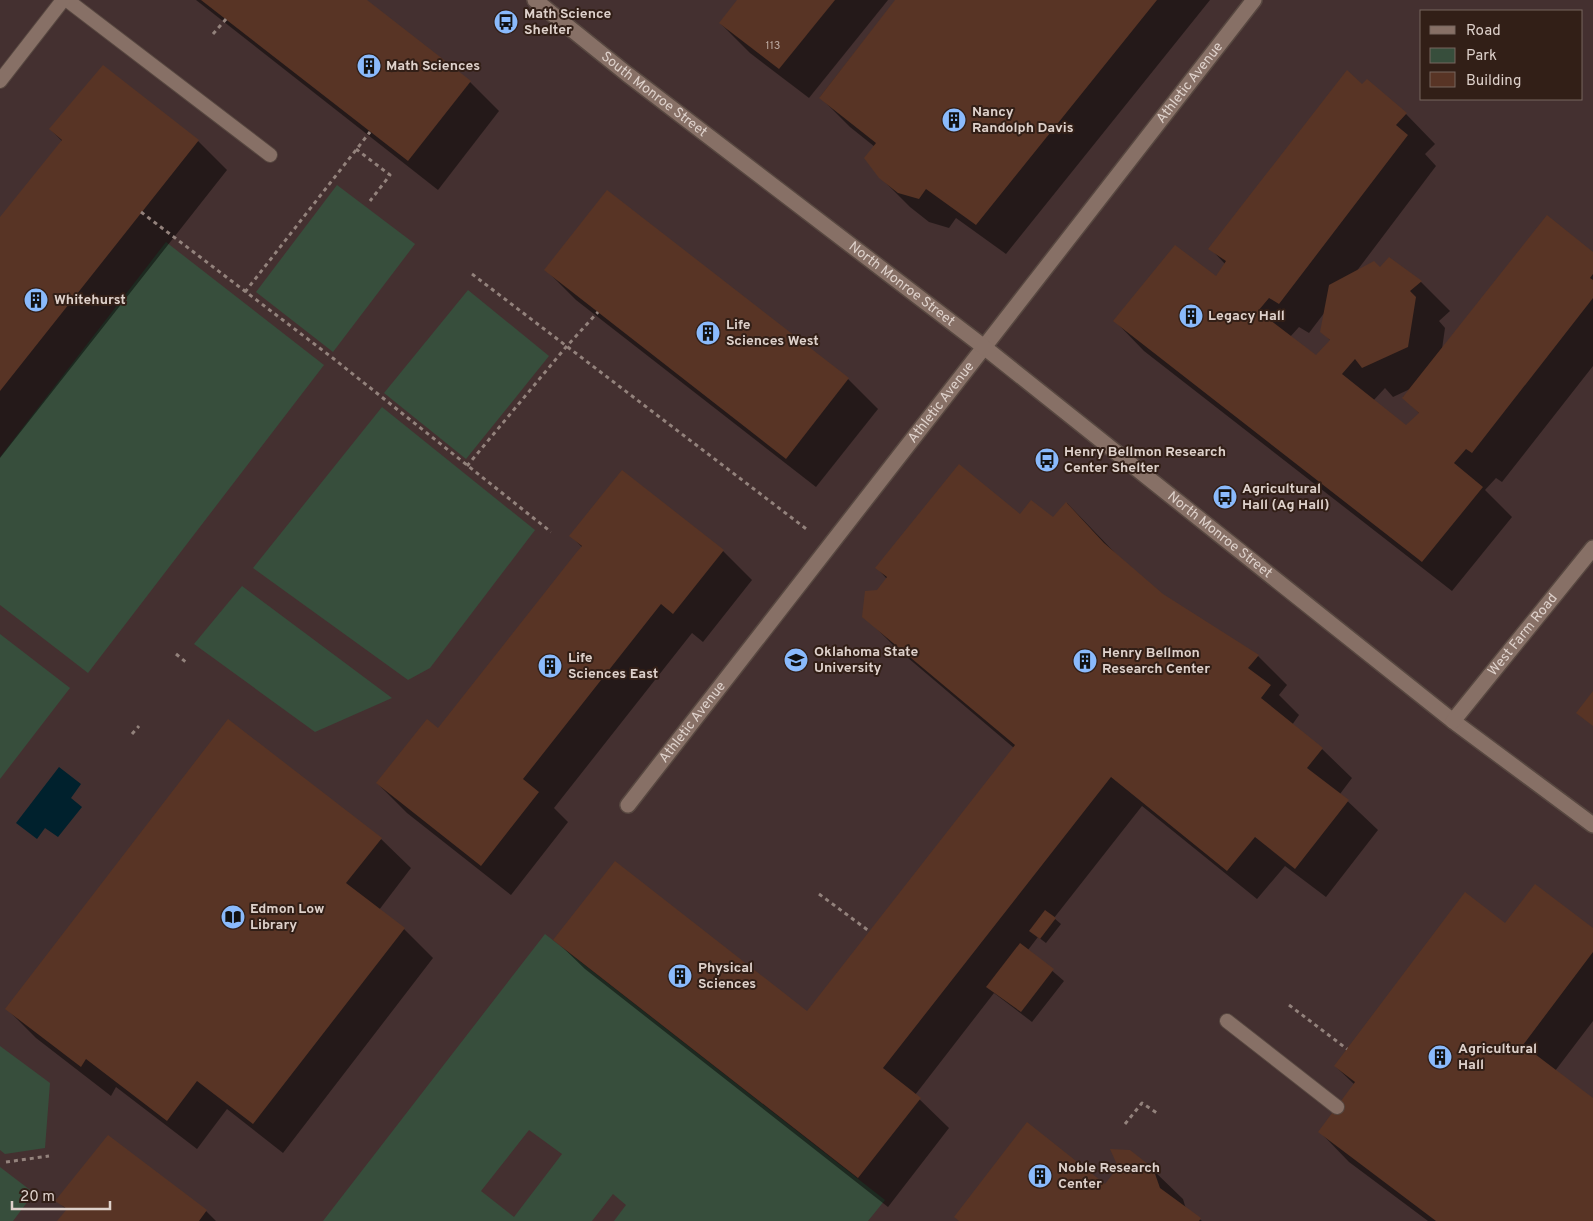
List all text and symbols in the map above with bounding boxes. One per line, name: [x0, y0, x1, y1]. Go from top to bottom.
place label: Math Science Shelter: [524, 6, 612, 39]
bus stop icon: Math Science Shelter: [493, 9, 519, 35]
legend: [1420, 10, 1583, 100]
text: Road: [1466, 22, 1501, 41]
house number: 113: [766, 39, 780, 53]
street label: Athletic Avenue: [1153, 39, 1227, 127]
text: Park: [1466, 47, 1497, 66]
street label: South Monroe Street: [598, 48, 711, 141]
building icon: Math Sciences: [356, 53, 382, 79]
place label: Math Sciences: [386, 58, 480, 75]
text: Building: [1466, 72, 1521, 91]
place label: Nancy Randolph Davis: [972, 104, 1074, 137]
building icon: Nancy Randolph Davis: [941, 107, 967, 133]
street label: North Monroe Street: [845, 238, 958, 330]
building icon: Whitehurst: [23, 287, 49, 313]
place label: Whitehurst: [54, 292, 126, 309]
building icon: Legacy Hall: [1178, 303, 1204, 329]
place label: Legacy Hall: [1208, 308, 1285, 325]
place label: Life Sciences West: [726, 317, 819, 350]
building icon: Life Sciences West: [695, 320, 721, 346]
street label: Athletic Avenue: [904, 358, 978, 446]
place label: Henry Bellmon Research Center Shelter: [1064, 444, 1226, 477]
bus stop icon: Henry Bellmon Research Center Shelter: [1034, 447, 1060, 473]
place label: Agricultural Hall (Ag Hall): [1242, 481, 1329, 514]
bus stop icon: Agricultural Hall (Ag Hall): [1212, 484, 1238, 510]
street label: North Monroe Street: [1164, 488, 1276, 582]
street label: West Farm Road: [1484, 590, 1561, 679]
place label: Oklahoma State University: [814, 644, 918, 677]
place label: Henry Bellmon Research Center: [1102, 645, 1210, 678]
school or university icon: Oklahoma State University: [783, 647, 809, 673]
building icon: Henry Bellmon Research Center: [1072, 648, 1098, 674]
place label: Life Sciences East: [568, 650, 658, 683]
building icon: Life Sciences East: [537, 653, 563, 679]
street label: Athletic Avenue: [656, 678, 729, 766]
place label: Edmon Low Library: [250, 901, 324, 934]
library icon: Edmon Low Library: [220, 904, 246, 930]
place label: Physical Sciences: [698, 960, 756, 993]
building icon: Physical Sciences: [667, 963, 693, 989]
place label: Agricultural Hall: [1458, 1041, 1537, 1074]
building icon: Agricultural Hall: [1427, 1044, 1453, 1070]
place label: Noble Research Center: [1058, 1160, 1160, 1193]
building icon: Noble Research Center: [1027, 1163, 1053, 1189]
scale bar: [12, 1178, 110, 1210]
text: 20 m: [20, 1188, 55, 1207]

